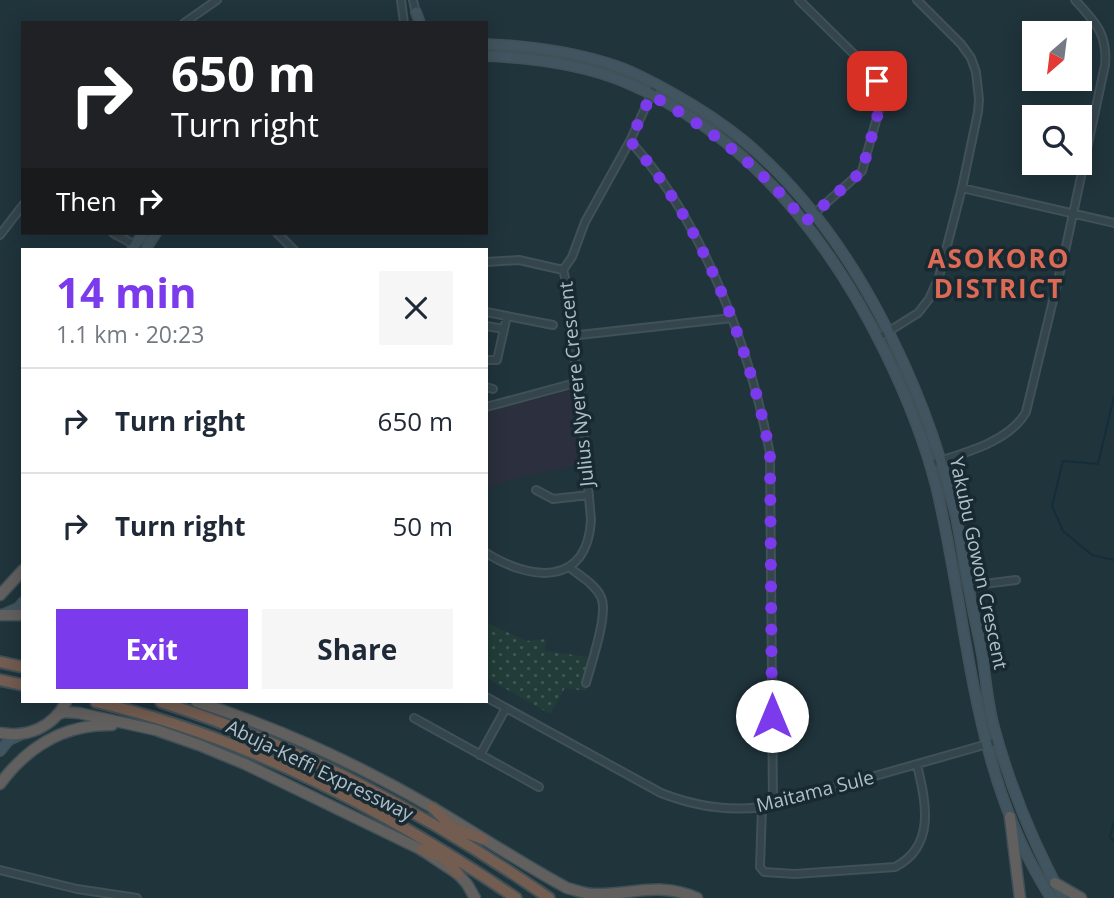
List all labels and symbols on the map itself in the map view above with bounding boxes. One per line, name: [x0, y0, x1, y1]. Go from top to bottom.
north arrow: [1022, 21, 1092, 91]
pin: [847, 51, 907, 111]
district label: ASOKORO DISTRICT: [928, 240, 1070, 306]
street label: Julius Nyerere Crescent: [552, 280, 600, 490]
street label: Yakubu Gowon Crescent: [944, 454, 1014, 672]
position arrow: [735, 679, 809, 753]
street label: Abuja-Keffi Expressway: [222, 713, 418, 827]
street label: Maitama Sule: [753, 764, 877, 818]

